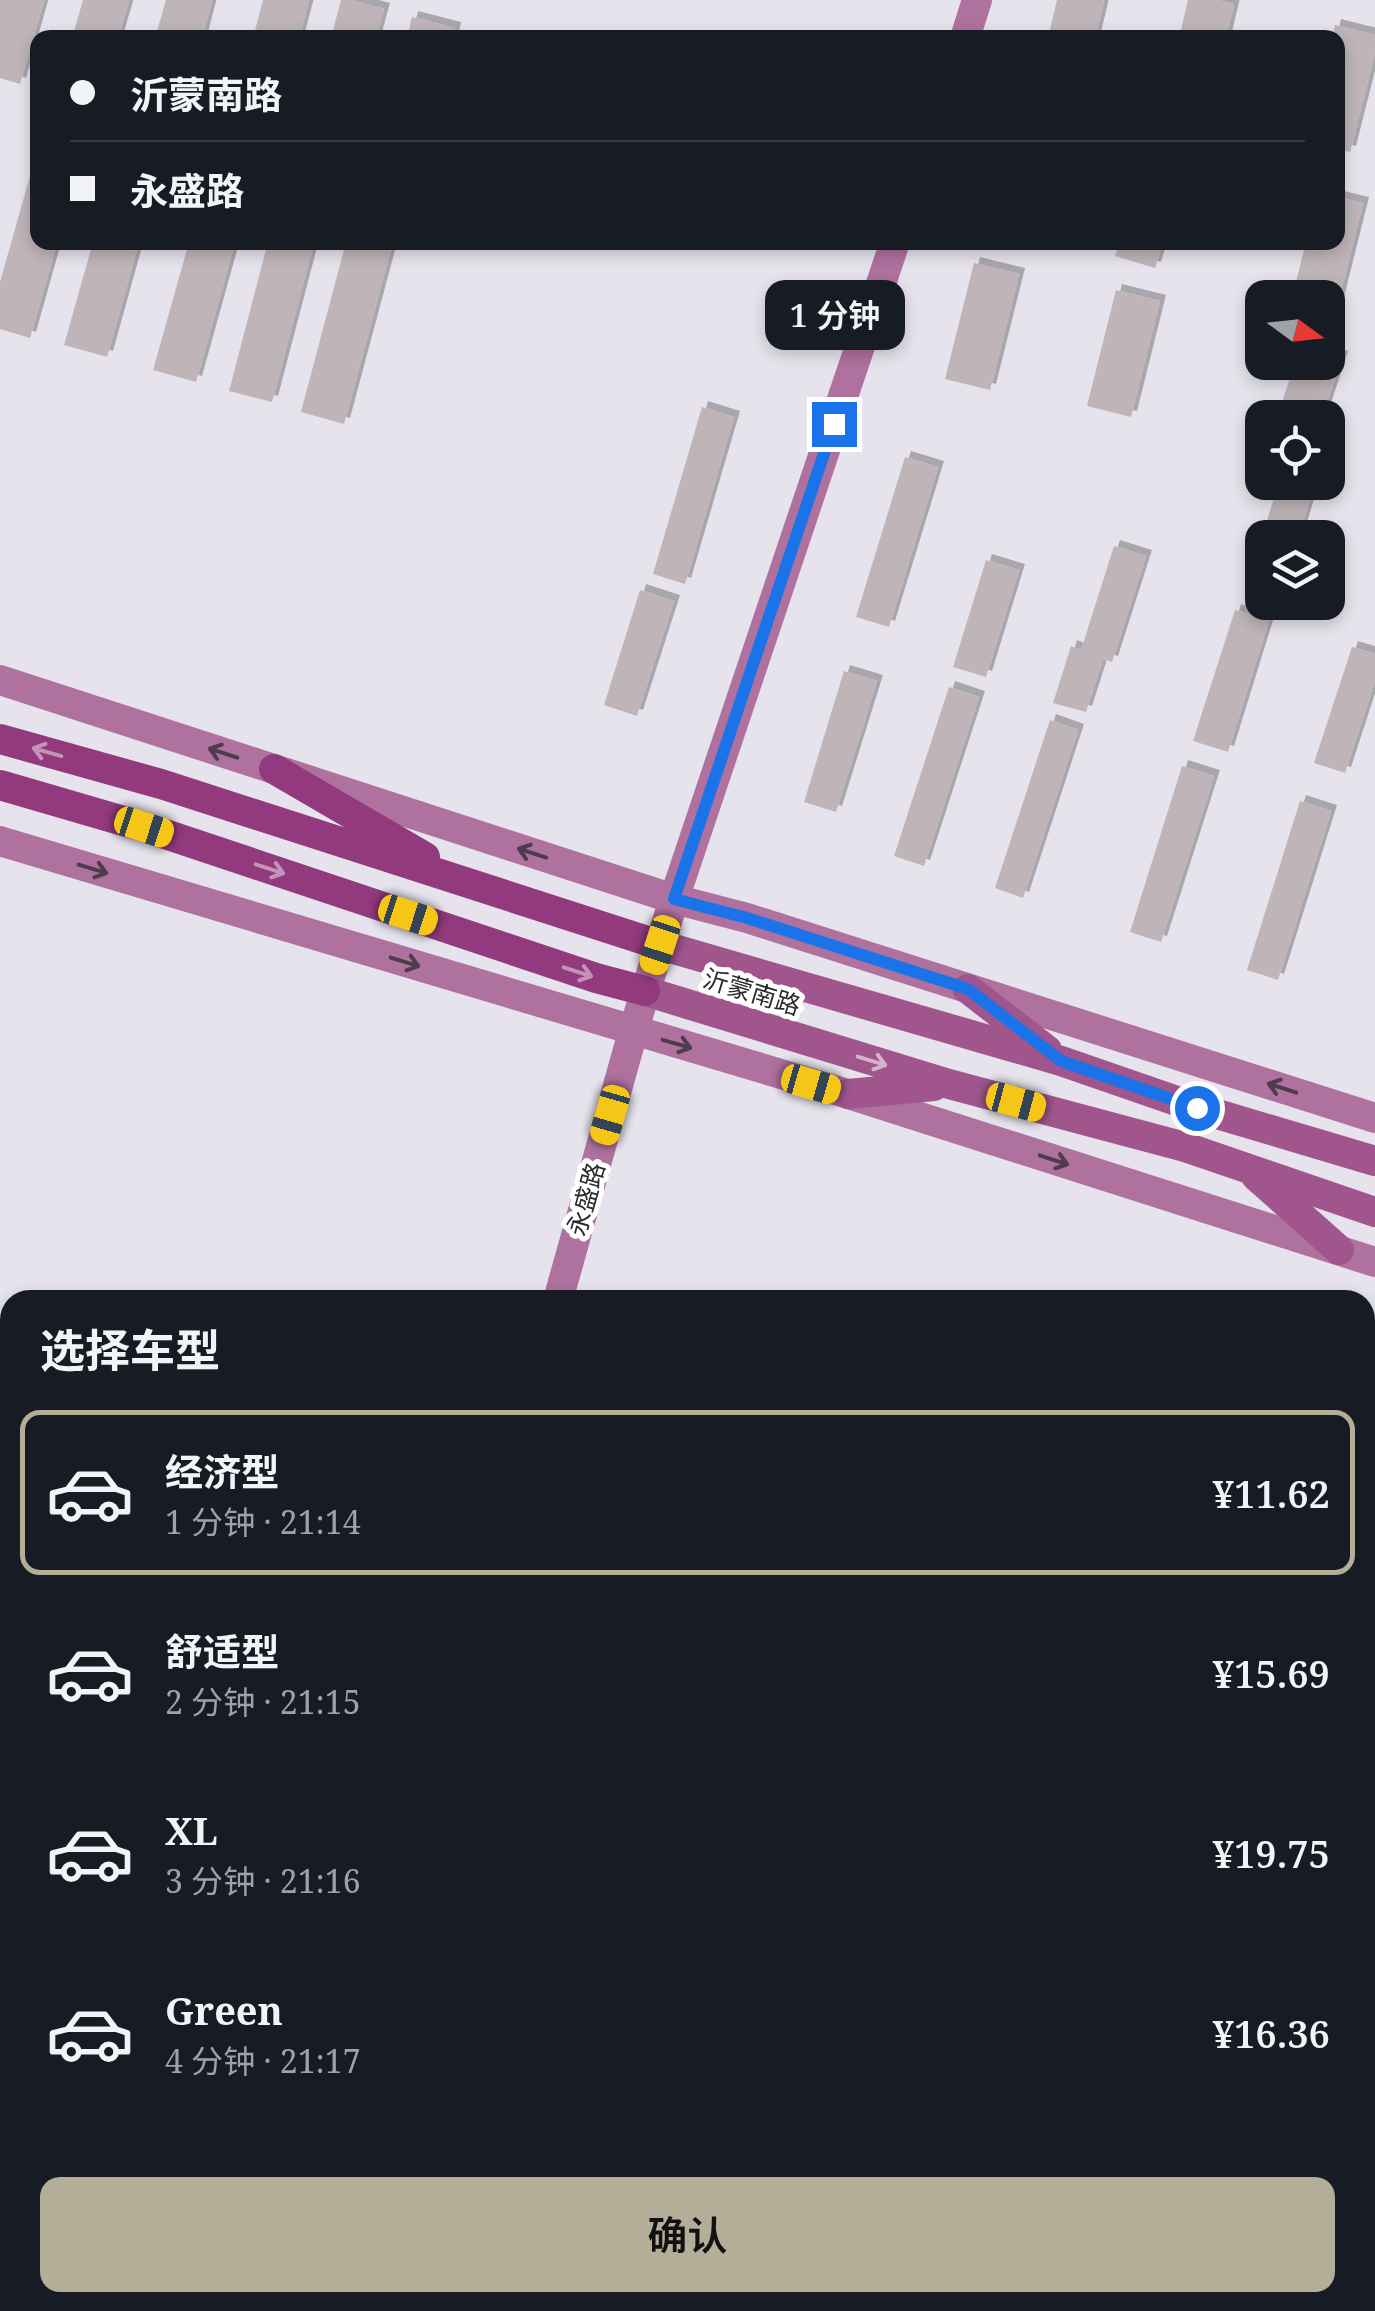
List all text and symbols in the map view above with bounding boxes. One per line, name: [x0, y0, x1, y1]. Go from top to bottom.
text: 沂蒙南路: [130, 68, 282, 120]
text: 永盛路: [130, 164, 244, 216]
callout: 1 分钟: [764, 279, 904, 349]
north arrow: [1245, 280, 1345, 380]
map controls: [1245, 280, 1345, 620]
text: 1 分钟: [790, 293, 880, 336]
button: locate: [1245, 400, 1345, 500]
route end: [812, 402, 857, 447]
button: layers: [1245, 520, 1345, 620]
one-way arrow: [32, 742, 63, 761]
one-way arrow: [208, 742, 239, 760]
car: [111, 803, 177, 851]
one-way arrow: [517, 842, 548, 860]
one-way arrow: [77, 861, 109, 879]
one-way arrow: [253, 861, 285, 879]
car: [375, 891, 441, 939]
car: [636, 912, 684, 978]
one-way arrow: [389, 954, 420, 972]
street label: 沂蒙南路: [699, 960, 805, 1022]
one-way arrow: [562, 964, 593, 982]
one-way arrow: [661, 1036, 692, 1054]
one-way arrow: [856, 1053, 887, 1071]
car: [778, 1061, 844, 1107]
one-way arrow: [1267, 1078, 1298, 1096]
car: [983, 1080, 1049, 1124]
car: [587, 1082, 633, 1148]
route start: [1175, 1086, 1220, 1131]
one-way arrow: [1038, 1152, 1070, 1170]
street label: 永盛路: [558, 1158, 612, 1239]
text: 选择车型: [40, 1319, 220, 1380]
text: 经济型: [165, 1445, 279, 1497]
icon: car: [45, 1448, 135, 1538]
text: ¥11.62: [1213, 1467, 1330, 1519]
text: 1 分钟 · 21:14: [165, 1500, 361, 1543]
text: 舒适型: [165, 1625, 279, 1677]
icon: car: [45, 1628, 135, 1718]
text: ¥15.69: [1213, 1647, 1330, 1699]
text: 2 分钟 · 21:15: [165, 1680, 361, 1723]
text: XL: [165, 1804, 218, 1856]
icon: car: [45, 1808, 135, 1898]
text: ¥19.75: [1213, 1827, 1330, 1879]
text: 3 分钟 · 21:16: [165, 1859, 361, 1902]
text: Green: [165, 1984, 283, 2036]
icon: car: [45, 1988, 135, 2078]
text: ¥16.36: [1213, 2007, 1330, 2059]
text: 4 分钟 · 21:17: [165, 2039, 361, 2082]
button: 确认: [40, 2177, 1335, 2292]

